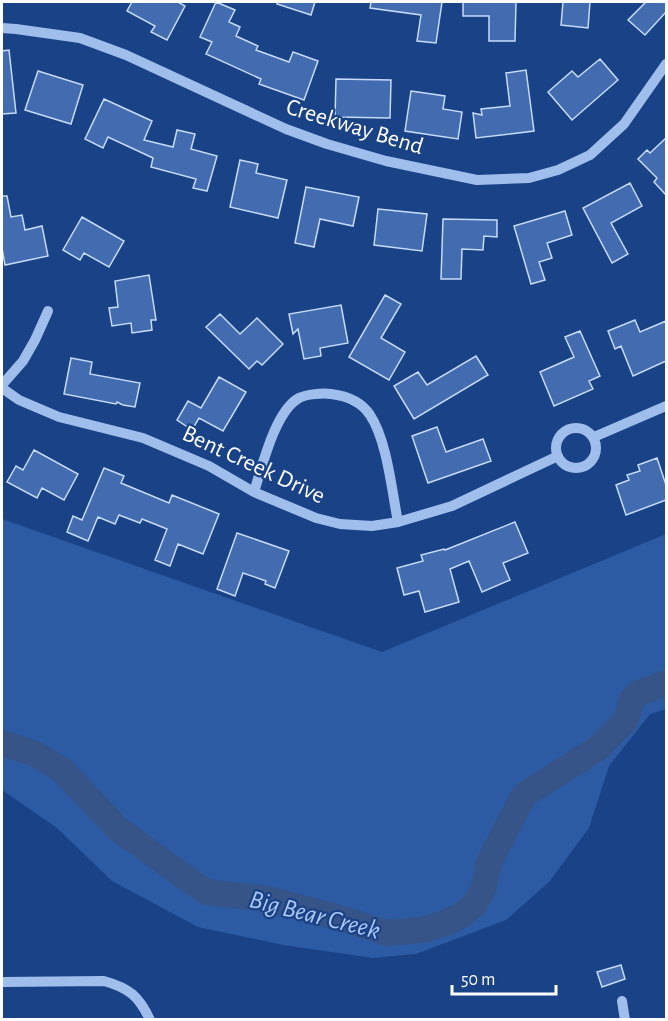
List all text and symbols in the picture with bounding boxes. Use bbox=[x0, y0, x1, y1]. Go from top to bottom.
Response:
street label: Creekway Bend bbox=[283, 95, 426, 159]
street label: Bent Creek Drive bbox=[179, 421, 329, 508]
water label: Big Bear Creek bbox=[247, 886, 383, 944]
scale bar bbox=[452, 958, 556, 996]
text: 50 m bbox=[461, 971, 495, 989]

